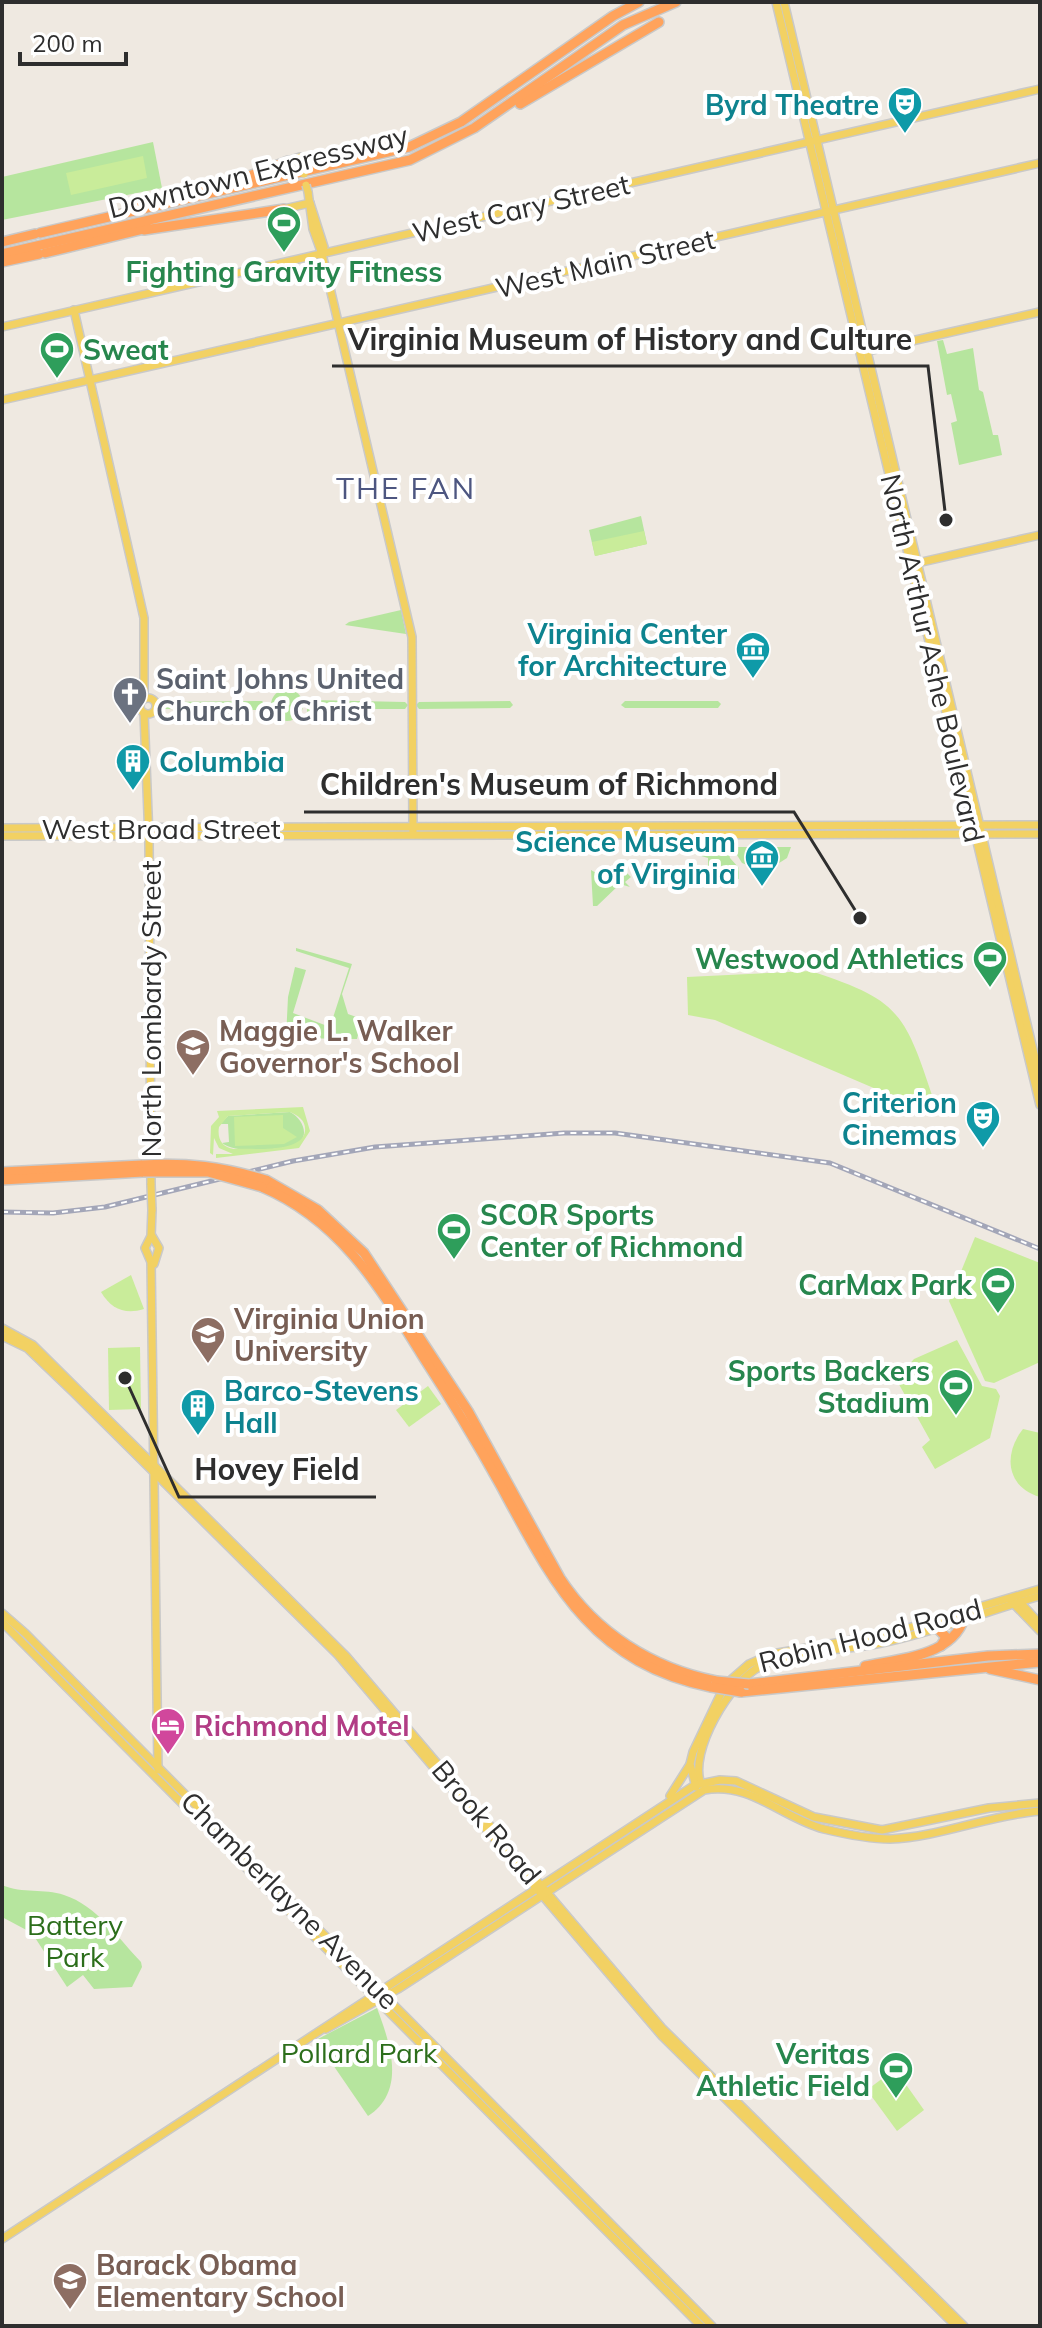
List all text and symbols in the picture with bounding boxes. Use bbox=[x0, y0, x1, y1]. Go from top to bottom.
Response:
scale bar bbox=[20, 16, 126, 66]
text: 200 m bbox=[32, 28, 103, 58]
theatre icon: Byrd Theatre bbox=[886, 85, 924, 135]
place label: Byrd Theatre bbox=[705, 87, 879, 122]
street label: Downtown Expressway bbox=[105, 117, 412, 225]
street label: West Cary Street bbox=[409, 166, 633, 250]
sports icon: Fighting Gravity Fitness bbox=[265, 204, 303, 254]
street label: West Main Street bbox=[492, 221, 718, 305]
place label: Fighting Gravity Fitness bbox=[126, 254, 442, 289]
callout: Virginia Museum of History and Culture bbox=[332, 312, 928, 366]
text: Virginia Museum of History and Culture bbox=[347, 320, 912, 358]
sports icon: Sweat bbox=[38, 330, 76, 380]
place label: Sweat bbox=[83, 332, 169, 367]
district label: THE FAN bbox=[336, 469, 476, 507]
street label: North Arthur Ashe Boulevard bbox=[874, 470, 992, 846]
place label: Virginia Center for Architecture bbox=[518, 616, 727, 683]
museum icon: Virginia Center for Architecture bbox=[734, 630, 772, 680]
place label: Saint Johns United Church of Christ bbox=[156, 661, 404, 728]
church icon: Saint Johns United Church of Christ bbox=[111, 675, 149, 725]
building icon: Columbia bbox=[114, 742, 152, 792]
place label: Columbia bbox=[159, 744, 285, 779]
callout: Children's Museum of Richmond bbox=[304, 758, 794, 812]
text: Children's Museum of Richmond bbox=[320, 765, 778, 803]
street label: West Broad Street bbox=[42, 811, 281, 846]
place label: Science Museum of Virginia bbox=[515, 824, 736, 891]
museum icon: Science Museum of Virginia bbox=[743, 838, 781, 888]
street label: North Lombardy Street bbox=[133, 860, 168, 1158]
sports icon: Westwood Athletics bbox=[971, 939, 1009, 989]
place label: Westwood Athletics bbox=[695, 941, 964, 976]
place label: Maggie L. Walker Governor's School bbox=[219, 1013, 460, 1080]
school or university icon: Maggie L. Walker Governor's School bbox=[174, 1027, 212, 1077]
place label: Criterion Cinemas bbox=[842, 1085, 957, 1152]
theatre icon: Criterion Cinemas bbox=[964, 1099, 1002, 1149]
place label: SCOR Sports Center of Richmond bbox=[480, 1197, 743, 1264]
sports icon: SCOR Sports Center of Richmond bbox=[435, 1211, 473, 1261]
sports icon: CarMax Park bbox=[979, 1265, 1017, 1315]
place label: CarMax Park bbox=[798, 1267, 973, 1302]
place label: Virginia Union University bbox=[233, 1301, 425, 1368]
school or university icon: Virginia Union University bbox=[189, 1315, 227, 1365]
place label: Sports Backers Stadium bbox=[728, 1353, 930, 1420]
sports icon: Sports Backers Stadium bbox=[937, 1367, 975, 1417]
place label: Barco-Stevens Hall bbox=[224, 1373, 419, 1440]
building icon: Barco-Stevens Hall bbox=[179, 1387, 217, 1437]
callout: Hovey Field bbox=[179, 1443, 376, 1497]
text: Hovey Field bbox=[194, 1450, 360, 1488]
street label: Robin Hood Road bbox=[755, 1590, 985, 1680]
hotel icon: Richmond Motel bbox=[149, 1706, 187, 1756]
place label: Richmond Motel bbox=[194, 1708, 410, 1743]
street label: Brook Road bbox=[425, 1753, 549, 1891]
street label: Chamberlayne Avenue bbox=[174, 1784, 406, 2016]
park label: Battery Park bbox=[27, 1907, 123, 1974]
park label: Pollard Park bbox=[281, 2035, 438, 2070]
place label: Veritas Athletic Field bbox=[696, 2036, 870, 2103]
sports icon: Veritas Athletic Field bbox=[877, 2050, 915, 2100]
place label: Barack Obama Elementary School bbox=[96, 2247, 345, 2314]
school or university icon: Barack Obama Elementary School bbox=[51, 2261, 89, 2311]

